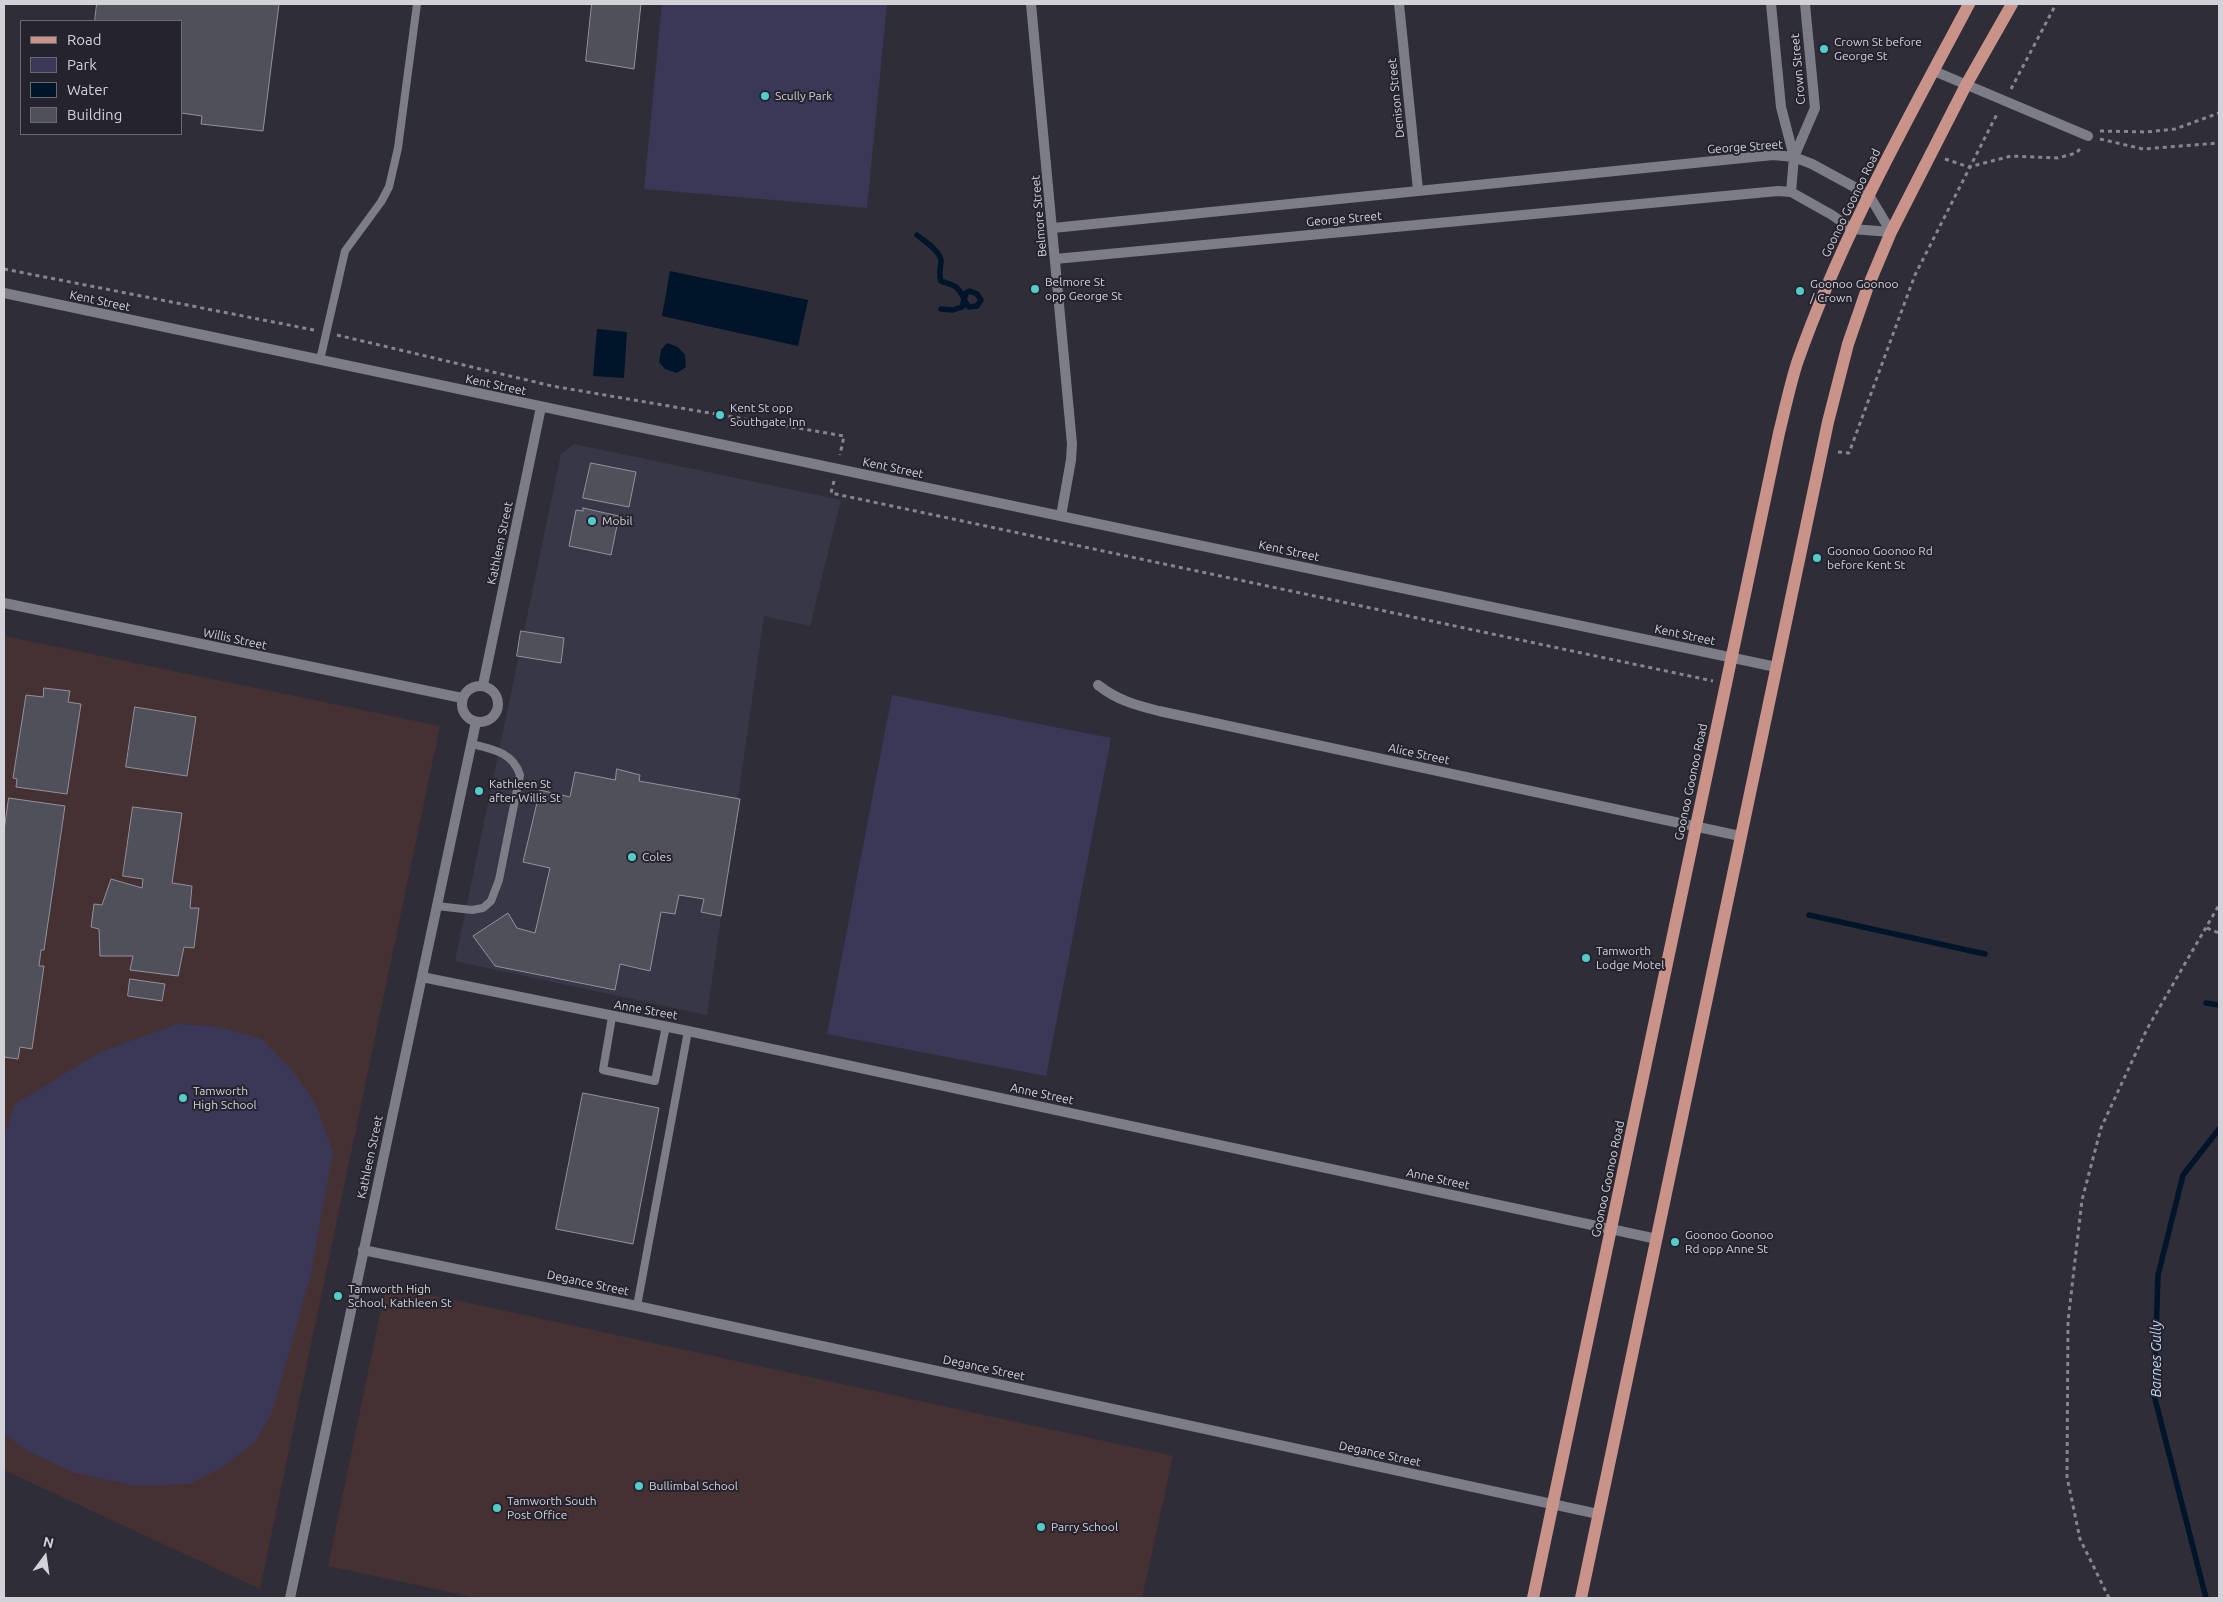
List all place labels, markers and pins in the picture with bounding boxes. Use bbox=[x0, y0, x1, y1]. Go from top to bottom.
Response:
place label: Crown St before George St bbox=[1834, 35, 1922, 63]
marker: Crown St before George St bbox=[1818, 43, 1830, 55]
place label: Scully Park bbox=[775, 89, 832, 103]
marker: Scully Park bbox=[759, 90, 771, 102]
place label: Belmore St opp George St bbox=[1045, 275, 1122, 303]
place label: Goonoo Goonoo / Crown bbox=[1810, 277, 1899, 305]
marker: Belmore St opp George St bbox=[1029, 283, 1041, 295]
marker: Goonoo Goonoo / Crown bbox=[1794, 285, 1806, 297]
place label: Kent St opp Southgate Inn bbox=[730, 401, 806, 429]
marker: Kent St opp Southgate Inn bbox=[714, 409, 726, 421]
place label: Mobil bbox=[602, 514, 633, 528]
marker: Mobil bbox=[586, 515, 598, 527]
place label: Goonoo Goonoo Rd before Kent St bbox=[1827, 544, 1933, 572]
marker: Goonoo Goonoo Rd before Kent St bbox=[1811, 552, 1823, 564]
place label: Kathleen St after Willis St bbox=[489, 777, 561, 805]
marker: Kathleen St after Willis St bbox=[473, 785, 485, 797]
place label: Coles bbox=[642, 850, 671, 864]
marker: Coles bbox=[626, 851, 638, 863]
place label: Tamworth Lodge Motel bbox=[1596, 944, 1664, 972]
marker: Tamworth Lodge Motel bbox=[1580, 952, 1592, 964]
place label: Tamworth High School bbox=[193, 1084, 257, 1112]
marker: Tamworth High School bbox=[177, 1092, 189, 1104]
place label: Goonoo Goonoo Rd opp Anne St bbox=[1685, 1228, 1774, 1256]
marker: Goonoo Goonoo Rd opp Anne St bbox=[1669, 1236, 1681, 1248]
place label: Tamworth High School, Kathleen St bbox=[348, 1282, 452, 1310]
marker: Tamworth High School, Kathleen St bbox=[332, 1290, 344, 1302]
place label: Bullimbal School bbox=[649, 1479, 738, 1493]
marker: Bullimbal School bbox=[633, 1480, 645, 1492]
place label: Tamworth South Post Office bbox=[507, 1494, 597, 1522]
marker: Tamworth South Post Office bbox=[491, 1502, 503, 1514]
place label: Parry School bbox=[1051, 1520, 1118, 1534]
marker: Parry School bbox=[1035, 1521, 1047, 1533]

